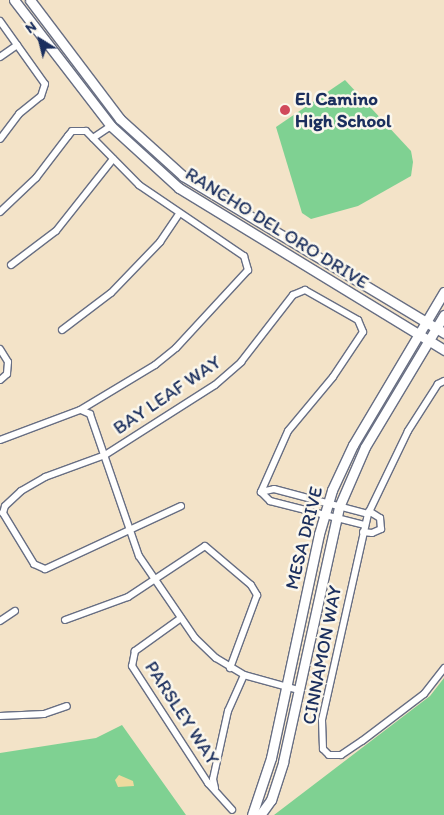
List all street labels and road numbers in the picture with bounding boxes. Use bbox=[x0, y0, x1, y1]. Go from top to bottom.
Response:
street label: RANCHO DEL ORO DRIVE bbox=[181, 162, 373, 294]
street label: BAY LEAF WAY bbox=[109, 351, 225, 439]
street label: MESA DRIVE bbox=[280, 484, 328, 592]
street label: CINNAMON WAY bbox=[297, 583, 347, 727]
street label: PARSLEY WAY bbox=[140, 657, 224, 769]

